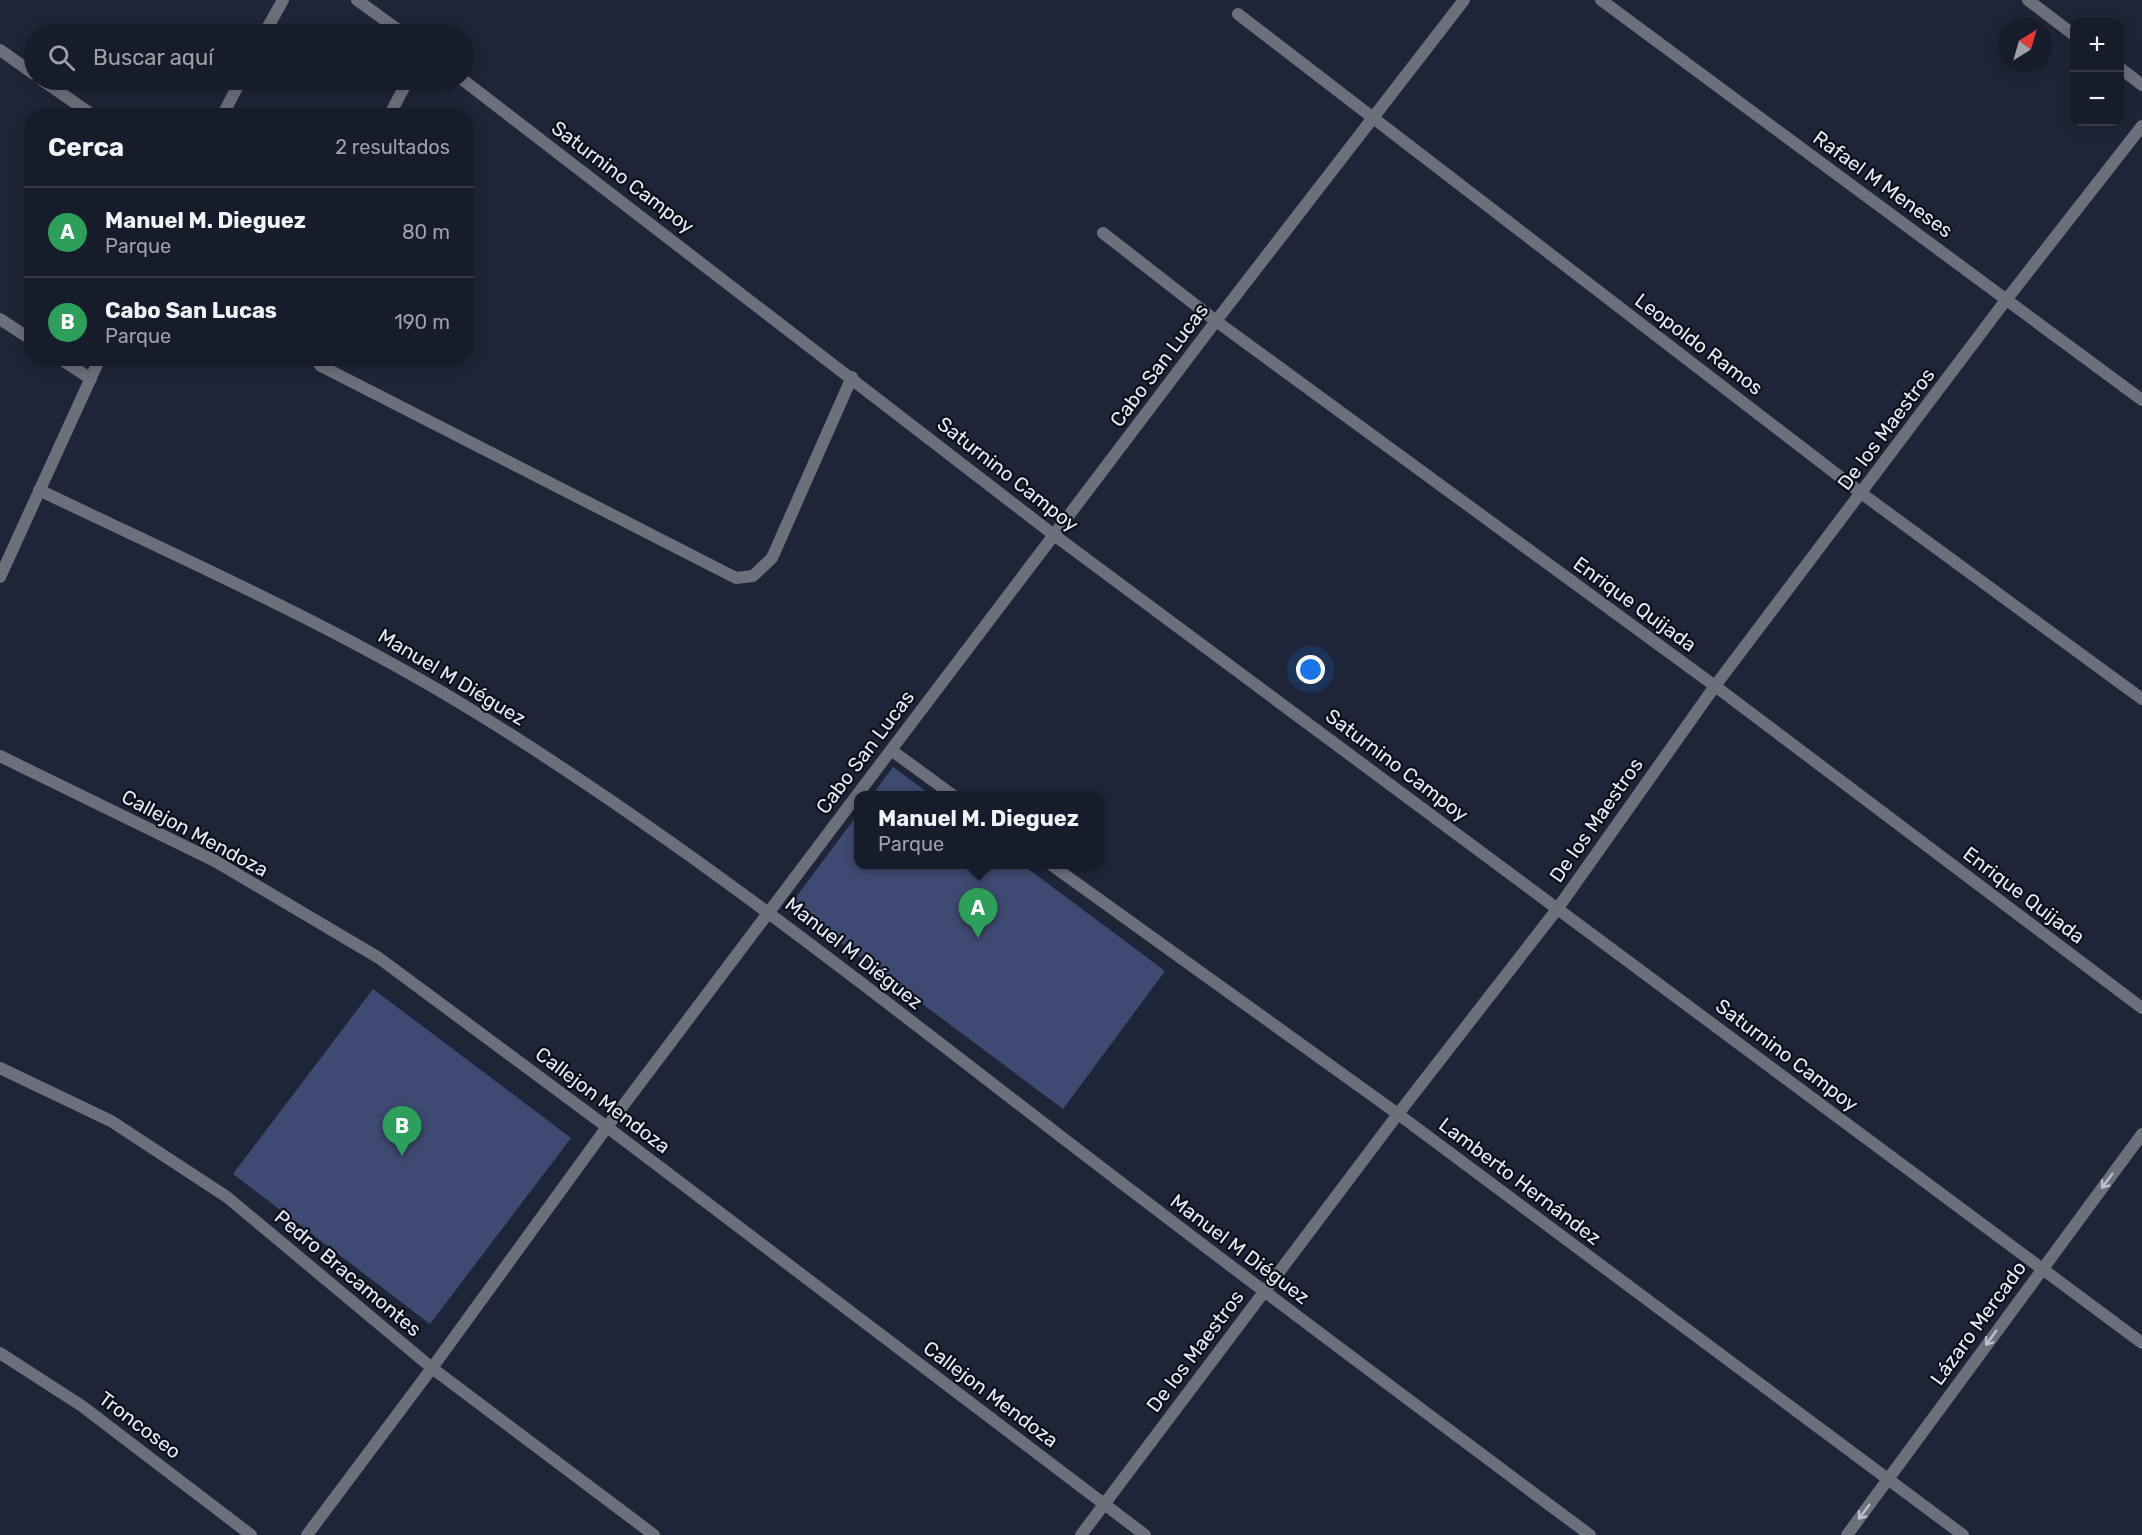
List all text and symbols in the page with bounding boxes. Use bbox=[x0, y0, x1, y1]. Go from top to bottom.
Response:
north arrow bbox=[1998, 18, 2052, 72]
map controls bbox=[2070, 18, 2124, 126]
button: + bbox=[2070, 18, 2124, 72]
search box bbox=[24, 24, 474, 90]
icon: search bbox=[45, 41, 78, 74]
text: Buscar aquí bbox=[93, 44, 214, 71]
button: − bbox=[2070, 72, 2124, 126]
street label: Saturnino Campoy bbox=[547, 116, 699, 238]
street label: Rafael M Meneses bbox=[1809, 125, 1957, 243]
text: Cerca bbox=[48, 132, 124, 163]
text: 2 resultados bbox=[335, 135, 450, 159]
text: Manuel M. Dieguez bbox=[105, 207, 306, 234]
text: A bbox=[60, 220, 75, 244]
text: 80 m bbox=[402, 220, 450, 244]
text: Parque bbox=[105, 234, 171, 258]
street label: Leopoldo Ramos bbox=[1630, 288, 1768, 400]
text: Cabo San Lucas bbox=[105, 297, 277, 324]
street label: Cabo San Lucas bbox=[1105, 299, 1213, 431]
text: B bbox=[60, 310, 75, 334]
text: 190 m bbox=[394, 310, 450, 334]
text: Parque bbox=[105, 324, 171, 348]
street label: De los Maestros bbox=[1832, 363, 1940, 495]
street label: Saturnino Campoy bbox=[933, 411, 1083, 537]
street label: Enrique Quijada bbox=[1569, 551, 1701, 657]
street label: Manuel M Diéguez bbox=[374, 623, 530, 731]
your location bbox=[1296, 655, 1325, 684]
street label: Cabo San Lucas bbox=[811, 686, 919, 818]
street label: Saturnino Campoy bbox=[1321, 704, 1473, 826]
street label: De los Maestros bbox=[1544, 753, 1648, 887]
street label: Callejon Mendoza bbox=[118, 784, 272, 882]
popup bbox=[854, 791, 1103, 869]
text: Manuel M. Dieguez bbox=[878, 805, 1079, 832]
text: Parque bbox=[878, 832, 944, 856]
street label: Enrique Quijada bbox=[1958, 841, 2090, 949]
pin: A bbox=[958, 888, 998, 938]
street label: Manuel M Diéguez bbox=[780, 892, 928, 1014]
street label: Saturnino Campoy bbox=[1711, 994, 1863, 1116]
street label: Callejon Mendoza bbox=[531, 1042, 675, 1158]
pin: B bbox=[382, 1106, 422, 1156]
street label: Lamberto Hernández bbox=[1434, 1112, 1606, 1250]
one-way arrow bbox=[2101, 1172, 2113, 1188]
street label: Manuel M Diéguez bbox=[1166, 1189, 1314, 1309]
street label: Pedro Bracamontes bbox=[270, 1205, 426, 1341]
street label: Lázaro Mercado bbox=[1925, 1256, 2031, 1390]
street label: De los Maestros bbox=[1141, 1285, 1249, 1417]
one-way arrow bbox=[1985, 1329, 1998, 1345]
street label: Callejon Mendoza bbox=[919, 1336, 1063, 1452]
street label: Troncoseo bbox=[94, 1386, 186, 1464]
one-way arrow bbox=[1857, 1504, 1870, 1520]

